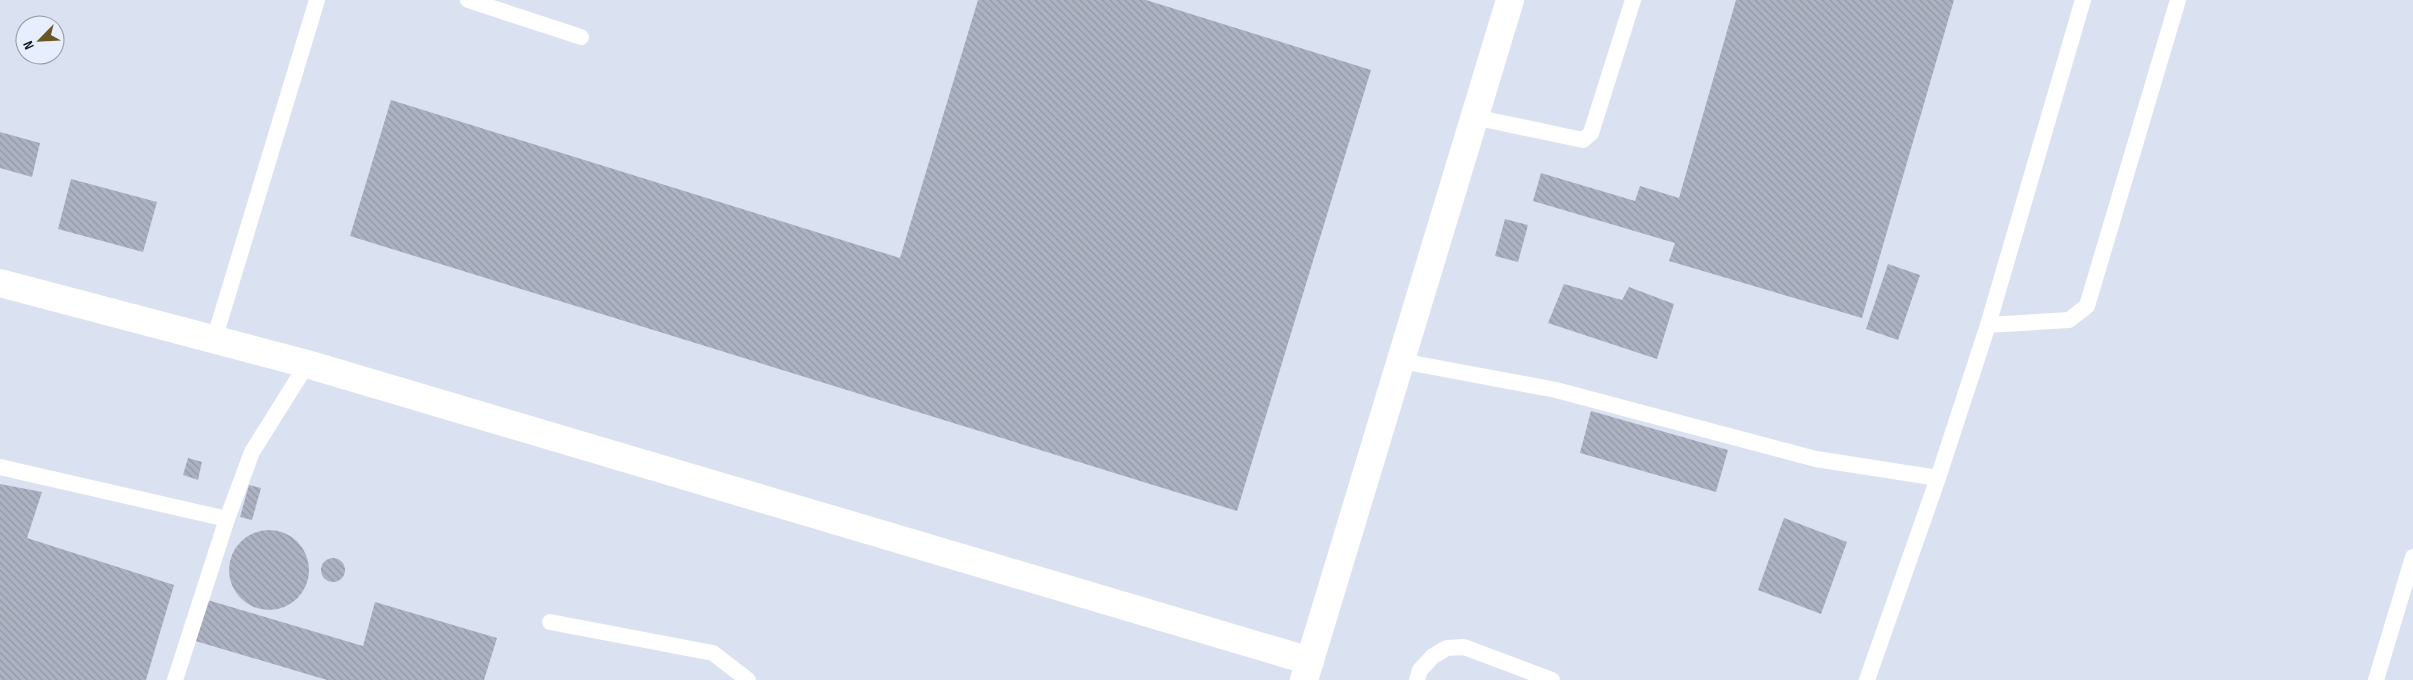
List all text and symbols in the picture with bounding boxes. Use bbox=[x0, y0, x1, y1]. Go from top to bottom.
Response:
north arrow bbox=[15, 15, 65, 65]
text: N bbox=[19, 38, 38, 52]

